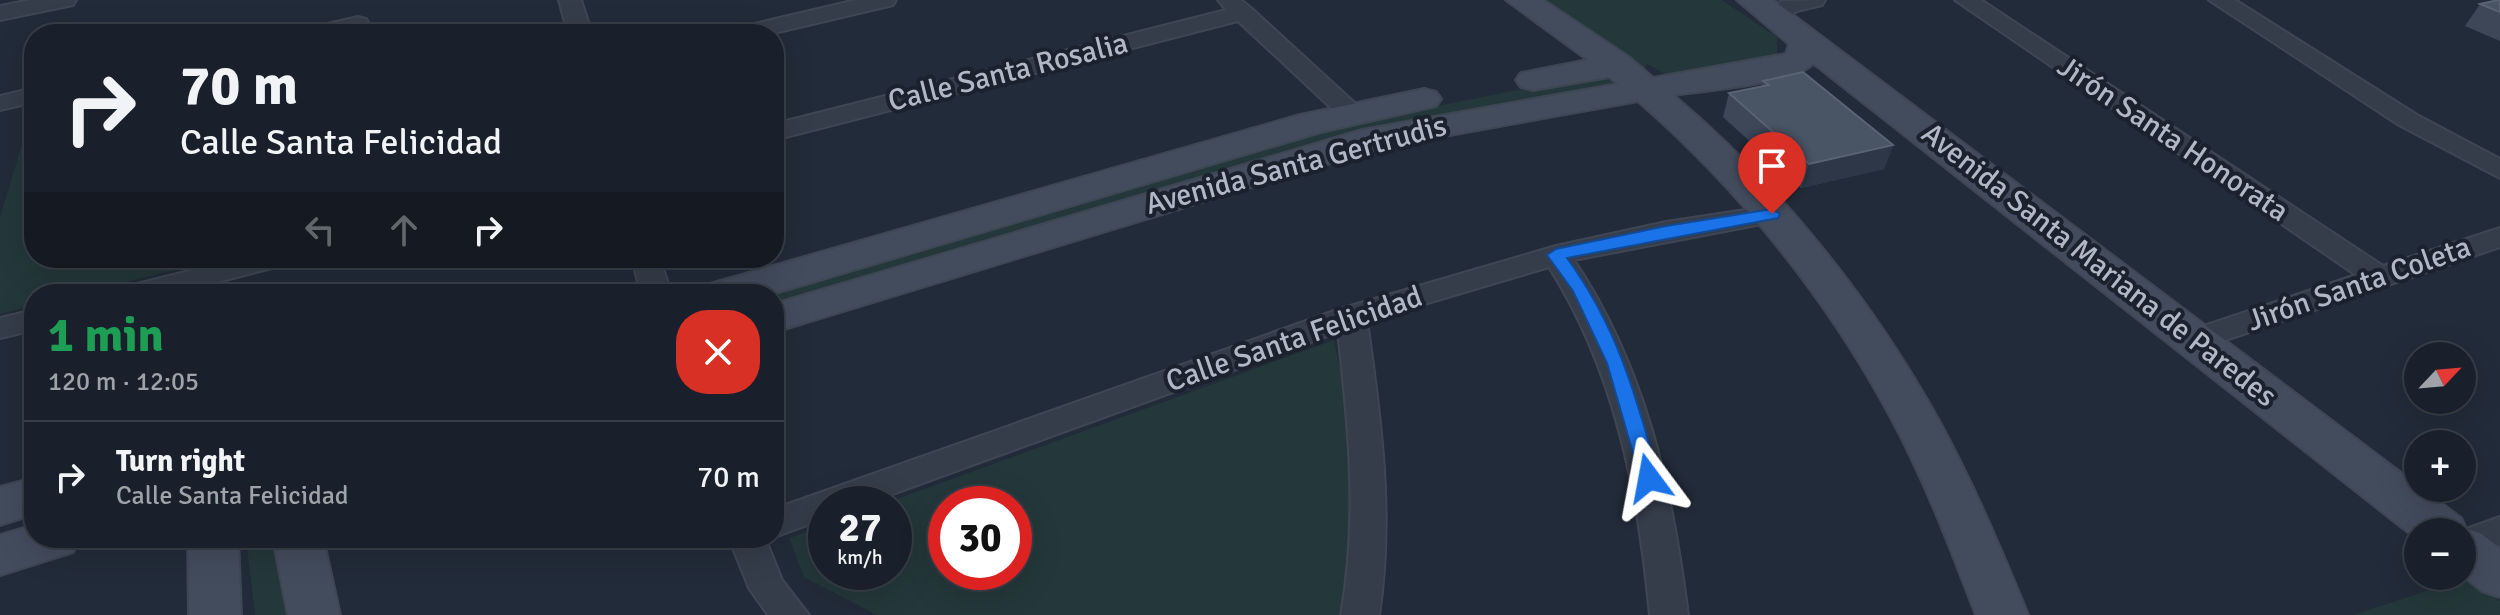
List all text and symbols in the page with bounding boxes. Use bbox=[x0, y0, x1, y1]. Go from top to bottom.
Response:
street label: Calle Santa Rosalia bbox=[884, 24, 1132, 120]
street label: Jirón Santa Honorata bbox=[2051, 48, 2295, 230]
text: 70 m bbox=[180, 51, 298, 120]
icon: right bbox=[48, 56, 152, 160]
street label: Avenida Santa Gertrudis bbox=[1142, 107, 1450, 223]
street label: Avenida Santa Mariana de Paredes bbox=[1914, 115, 2284, 415]
text: Calle Santa Felicidad bbox=[180, 120, 502, 165]
pin bbox=[1738, 132, 1806, 214]
icon: arrive bbox=[1750, 144, 1794, 188]
icon: left bbox=[298, 208, 342, 252]
icon: ahead bbox=[382, 208, 426, 252]
icon: right bbox=[466, 208, 510, 252]
street label: Jirón Santa Coleta bbox=[2242, 228, 2476, 340]
street label: Calle Santa Felicidad bbox=[1161, 278, 1427, 400]
text: 1 min bbox=[48, 306, 164, 365]
button: close bbox=[676, 310, 760, 394]
north arrow bbox=[2404, 342, 2476, 414]
map controls bbox=[2404, 342, 2476, 590]
text: 120 m · 12:05 bbox=[48, 366, 199, 398]
button: + bbox=[2404, 430, 2476, 502]
position arrow bbox=[1607, 436, 1691, 520]
text: Turn right bbox=[116, 443, 245, 480]
icon: right bbox=[48, 455, 92, 499]
text: 70 m bbox=[697, 459, 760, 496]
text: Calle Santa Felicidad bbox=[116, 480, 349, 512]
speed limit sign: 30 bbox=[928, 486, 1032, 590]
text: 27 bbox=[838, 503, 882, 553]
button: − bbox=[2404, 518, 2476, 590]
text: km/h bbox=[837, 545, 883, 570]

